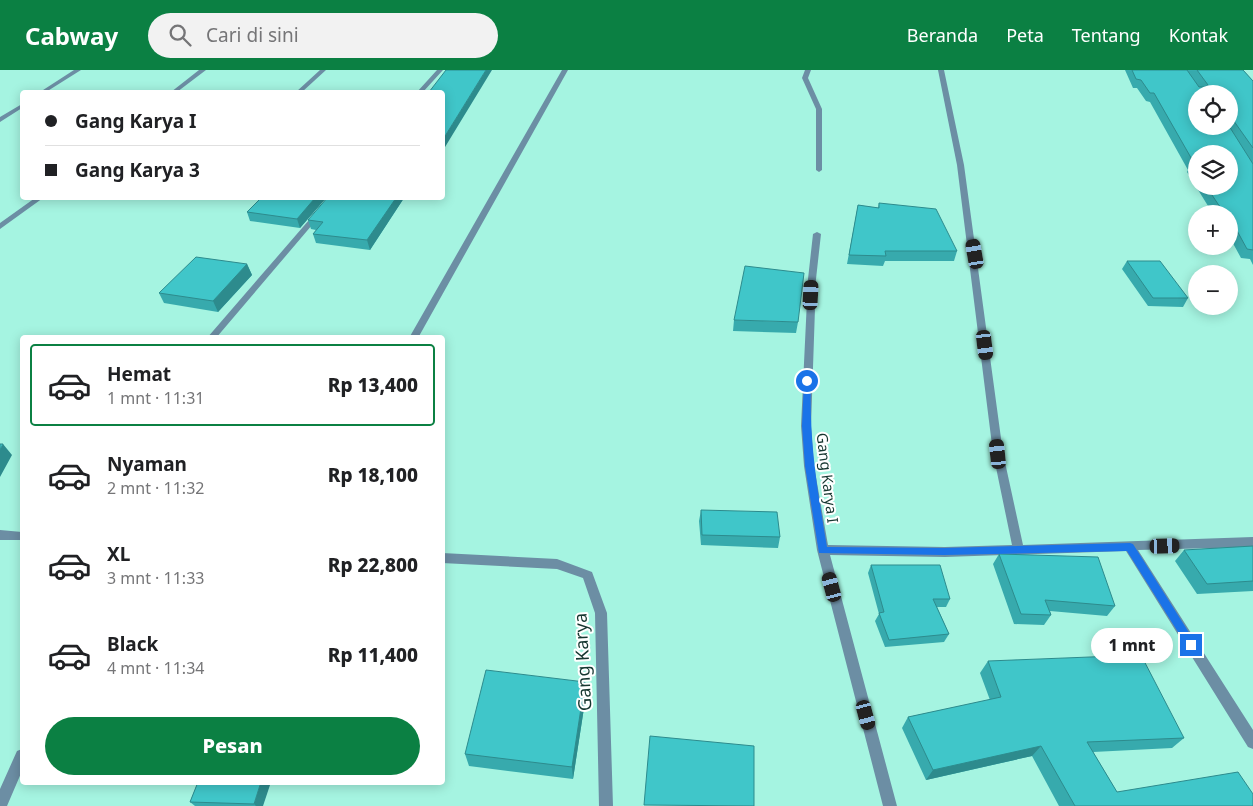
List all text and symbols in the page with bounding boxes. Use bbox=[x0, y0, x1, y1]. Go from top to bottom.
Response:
search box bbox=[148, 13, 498, 58]
text: Cabway bbox=[25, 19, 118, 52]
icon: search bbox=[166, 21, 194, 49]
text: Cari di sini bbox=[206, 22, 299, 48]
text: Beranda bbox=[907, 23, 978, 47]
text: Peta bbox=[1006, 23, 1044, 47]
text: Tentang bbox=[1072, 23, 1141, 47]
text: Kontak bbox=[1169, 23, 1228, 47]
map controls bbox=[1188, 85, 1238, 315]
button: locate bbox=[1188, 85, 1238, 135]
text: Gang Karya I bbox=[75, 108, 197, 134]
button: layers bbox=[1188, 145, 1238, 195]
text: Gang Karya 3 bbox=[75, 157, 200, 183]
button: + bbox=[1188, 205, 1238, 255]
car bbox=[965, 238, 984, 270]
button: − bbox=[1188, 265, 1238, 315]
car bbox=[802, 280, 819, 310]
car bbox=[975, 329, 994, 361]
text: Hemat bbox=[107, 361, 171, 387]
icon: car bbox=[47, 363, 92, 408]
route start bbox=[796, 370, 818, 392]
text: Rp 13,400 bbox=[328, 372, 418, 398]
text: 1 mnt · 11:31 bbox=[107, 387, 204, 409]
street label: Gang Karya I bbox=[813, 432, 843, 524]
car bbox=[988, 438, 1007, 470]
text: Nyaman bbox=[107, 451, 187, 477]
icon: car bbox=[47, 453, 92, 498]
text: Rp 18,100 bbox=[328, 462, 418, 488]
text: 2 mnt · 11:32 bbox=[107, 477, 204, 499]
car bbox=[1149, 538, 1180, 554]
text: XL bbox=[107, 541, 130, 567]
icon: car bbox=[47, 543, 92, 588]
text: Rp 22,800 bbox=[328, 552, 418, 578]
text: 3 mnt · 11:33 bbox=[107, 567, 204, 589]
car bbox=[820, 571, 843, 603]
street label: Gang Karya bbox=[567, 612, 597, 712]
callout: 1 mnt bbox=[1091, 628, 1174, 662]
text: Black bbox=[107, 631, 158, 657]
icon: car bbox=[47, 633, 92, 678]
text: 1 mnt bbox=[1109, 634, 1155, 656]
route end bbox=[1180, 634, 1202, 656]
text: Rp 11,400 bbox=[328, 642, 418, 668]
text: 4 mnt · 11:34 bbox=[107, 657, 204, 679]
car bbox=[854, 699, 877, 731]
button: Pesan bbox=[45, 717, 420, 775]

